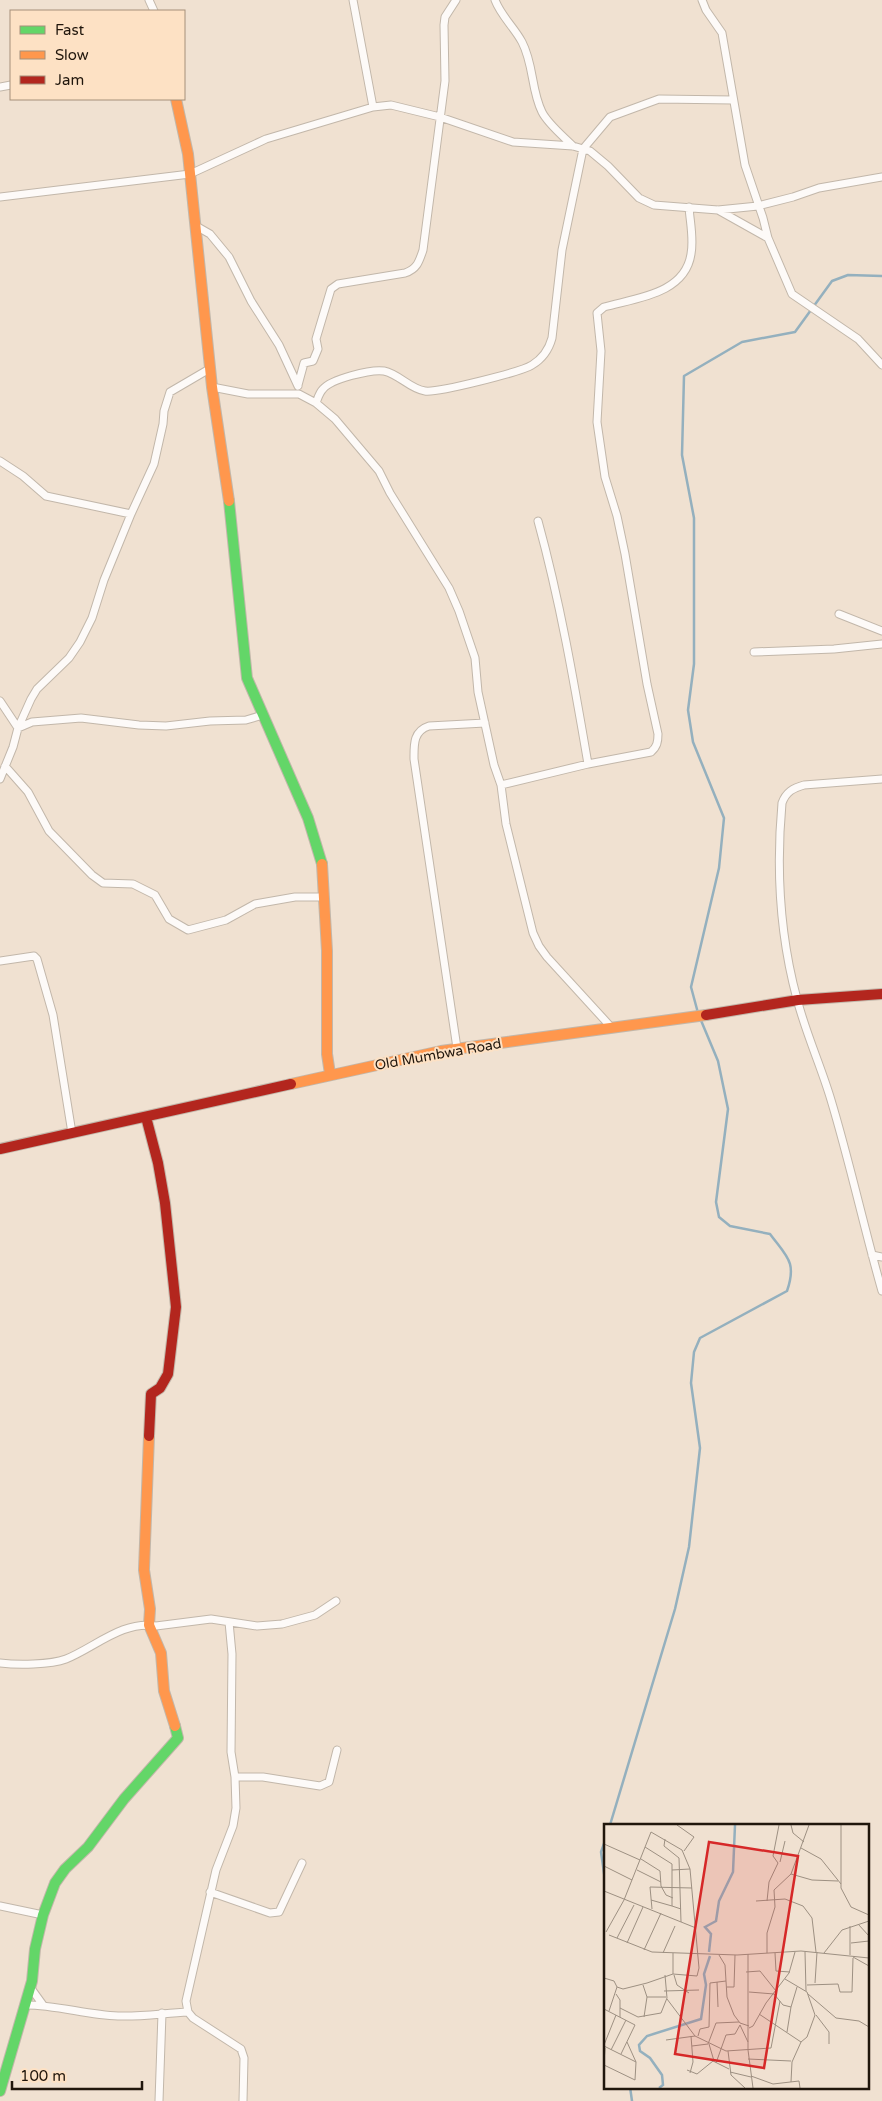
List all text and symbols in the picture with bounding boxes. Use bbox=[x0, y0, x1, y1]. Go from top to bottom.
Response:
legend bbox=[10, 10, 185, 100]
text: Fast bbox=[55, 21, 85, 39]
text: Slow bbox=[55, 46, 89, 64]
text: Jam bbox=[55, 71, 84, 89]
street label: Old Mumbwa Road bbox=[373, 1035, 503, 1074]
inset map bbox=[604, 1824, 870, 2088]
scale bar bbox=[12, 2058, 142, 2090]
text: 100 m bbox=[20, 2067, 66, 2085]

